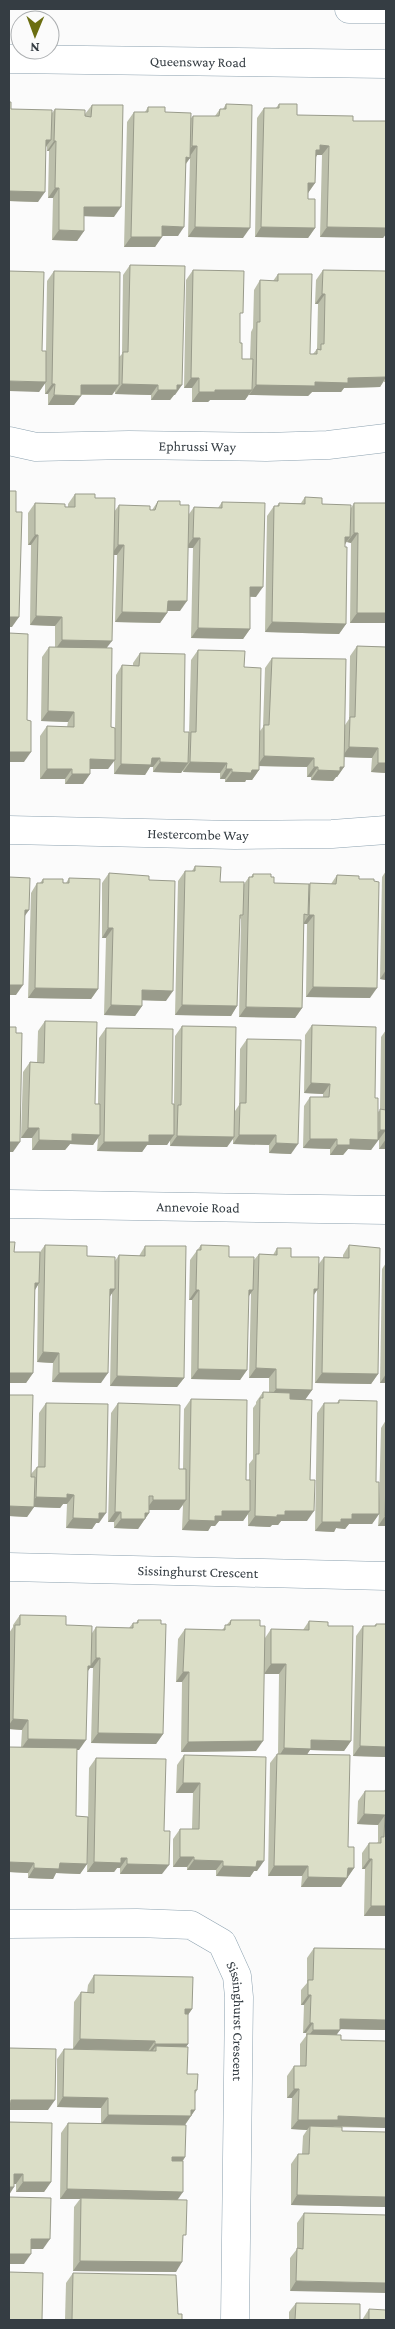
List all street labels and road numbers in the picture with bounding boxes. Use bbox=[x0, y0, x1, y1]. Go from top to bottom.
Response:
street label: Queensway Road bbox=[150, 53, 247, 70]
street label: Ephrussi Way bbox=[159, 437, 237, 455]
street label: Hestercombe Way bbox=[147, 825, 249, 843]
street label: Annevoie Road bbox=[156, 1198, 240, 1216]
street label: Sissinghurst Crescent bbox=[138, 1562, 259, 1581]
street label: Sissinghurst Crescent bbox=[223, 1959, 247, 2081]

